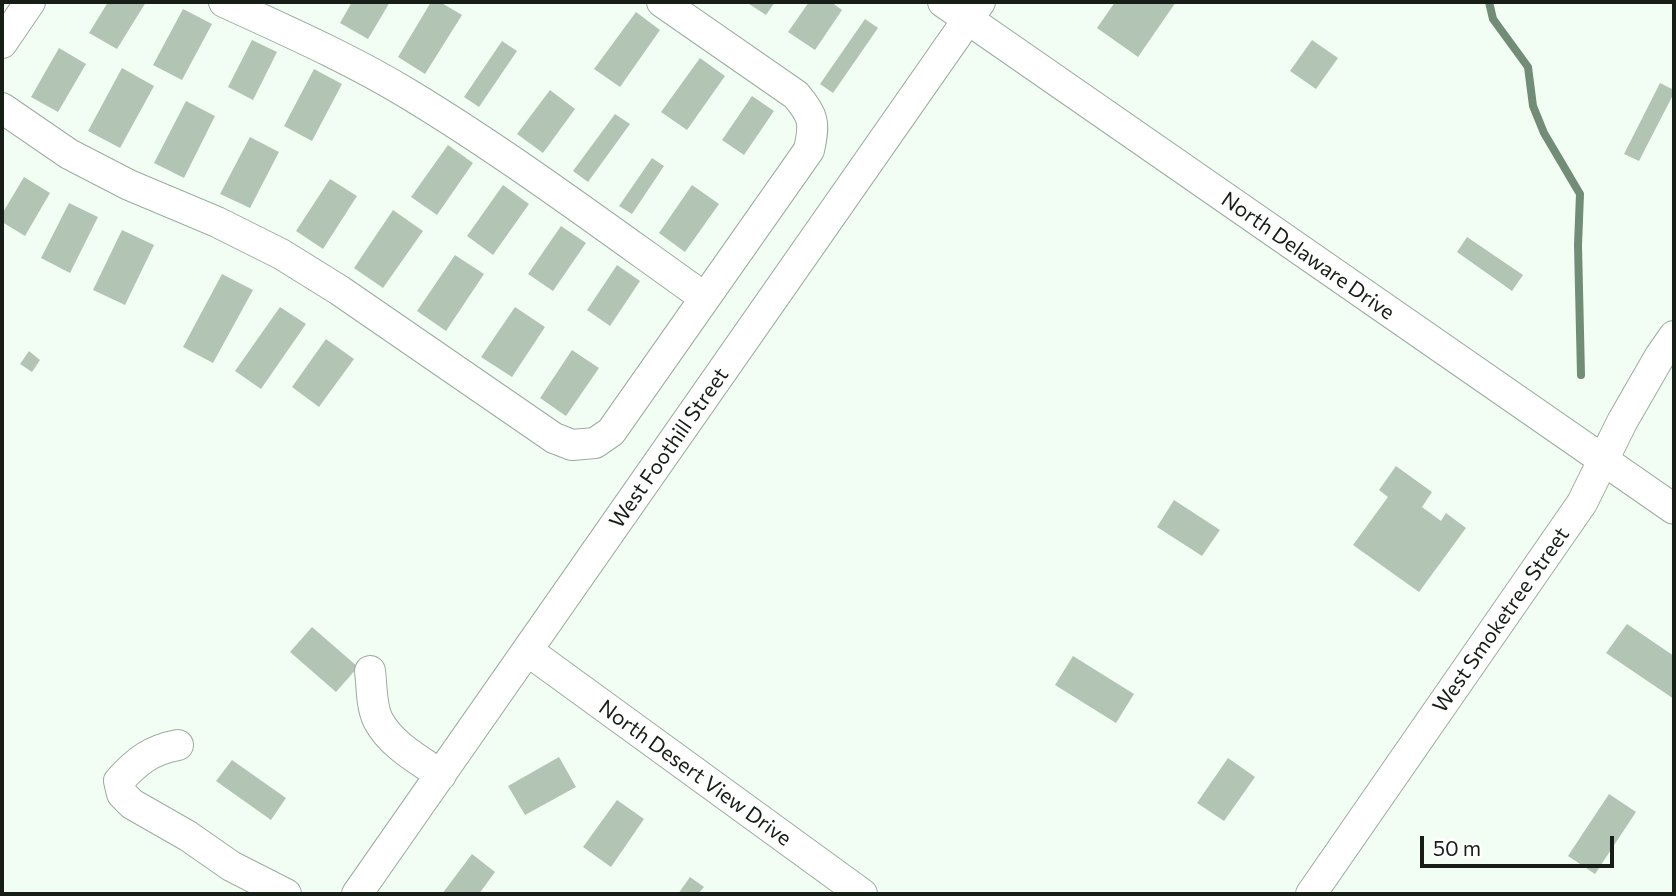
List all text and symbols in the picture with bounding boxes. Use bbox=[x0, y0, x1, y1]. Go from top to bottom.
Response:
street label: North Delaware Drive bbox=[1217, 187, 1399, 325]
street label: West Foothill Street bbox=[604, 363, 734, 533]
street label: West Smoketree Street bbox=[1427, 523, 1575, 717]
street label: North Desert View Drive bbox=[594, 695, 796, 851]
scale bar bbox=[1424, 822, 1618, 866]
text: 50 m bbox=[1433, 835, 1481, 860]

